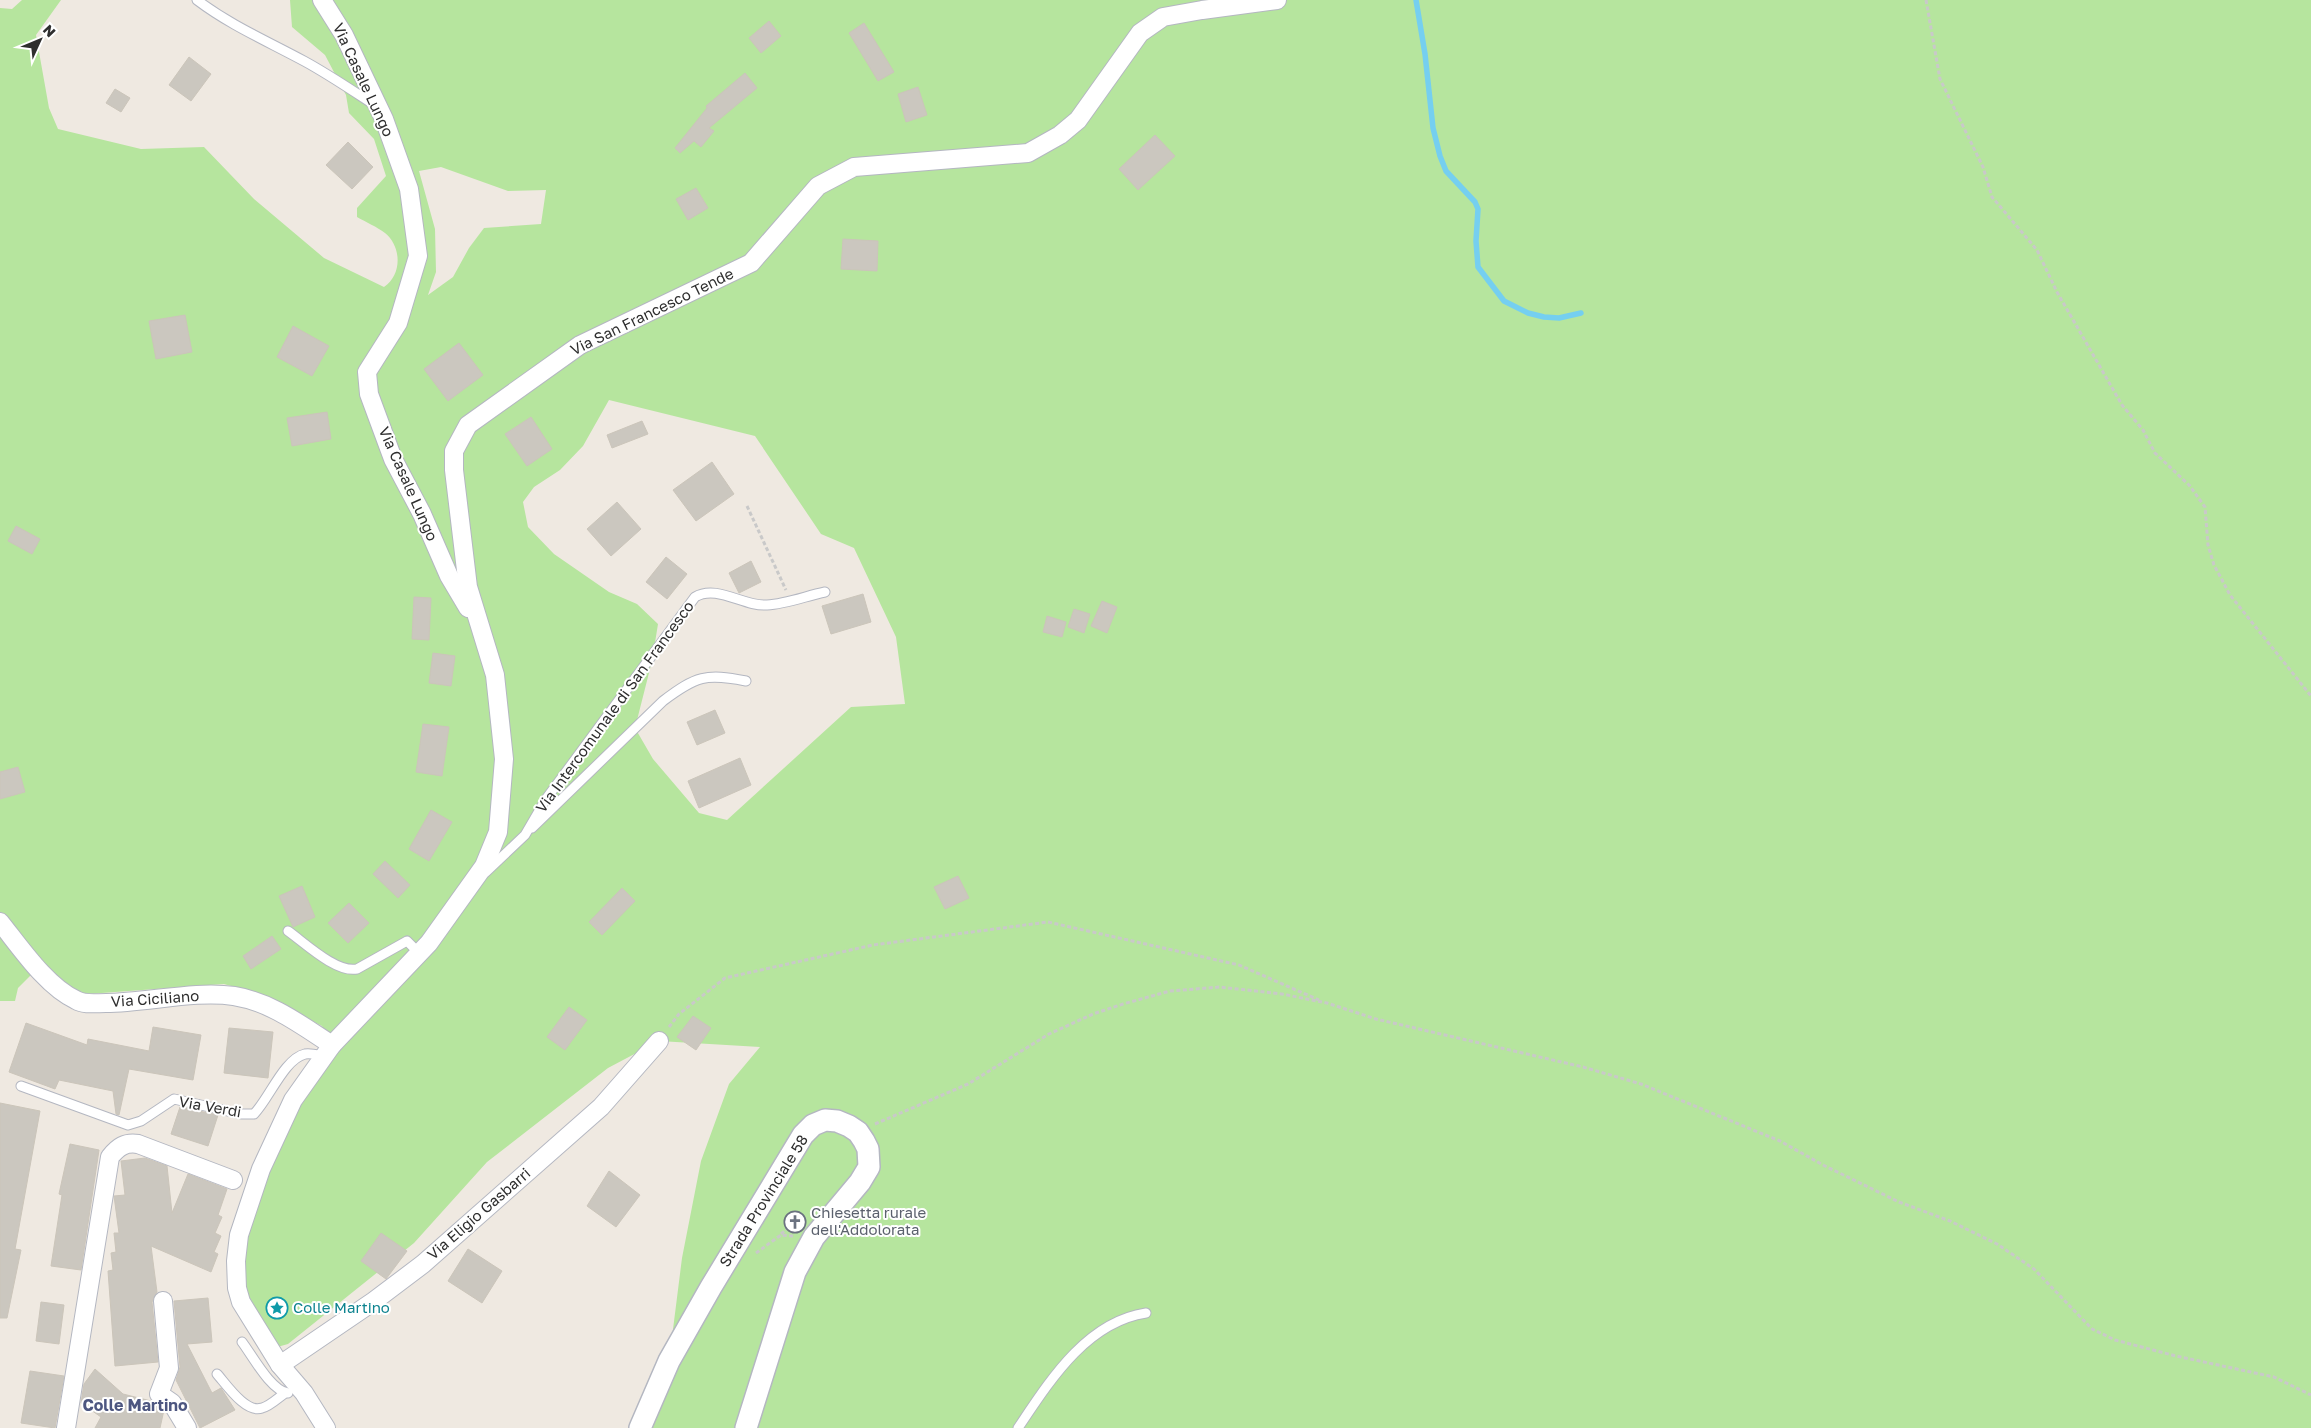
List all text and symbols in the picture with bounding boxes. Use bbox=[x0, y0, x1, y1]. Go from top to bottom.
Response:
north arrow bbox=[15, 15, 65, 65]
street label: Via Casale Lungo bbox=[330, 20, 398, 139]
text: N bbox=[40, 21, 60, 40]
street label: Via San Francesco Tende bbox=[567, 264, 736, 358]
street label: Via Casale Lungo bbox=[376, 424, 442, 544]
street label: Via Intercomunale di San Francesco bbox=[531, 597, 697, 816]
street label: Via Ciciliano bbox=[110, 986, 200, 1010]
street label: Via Verdi bbox=[178, 1092, 243, 1120]
street label: Strada Provinciale 58 bbox=[715, 1131, 811, 1270]
street label: Via Eligio Gasbarri bbox=[423, 1164, 534, 1263]
place label: Chiesetta rurale dell'Addolorata bbox=[811, 1203, 927, 1238]
church icon: Chiesetta rurale dell'Addolorata bbox=[783, 1210, 807, 1234]
place icon: Colle Martino bbox=[265, 1296, 289, 1320]
place label: Colle Martino bbox=[293, 1298, 390, 1316]
district label: Colle Martino bbox=[82, 1395, 188, 1415]

